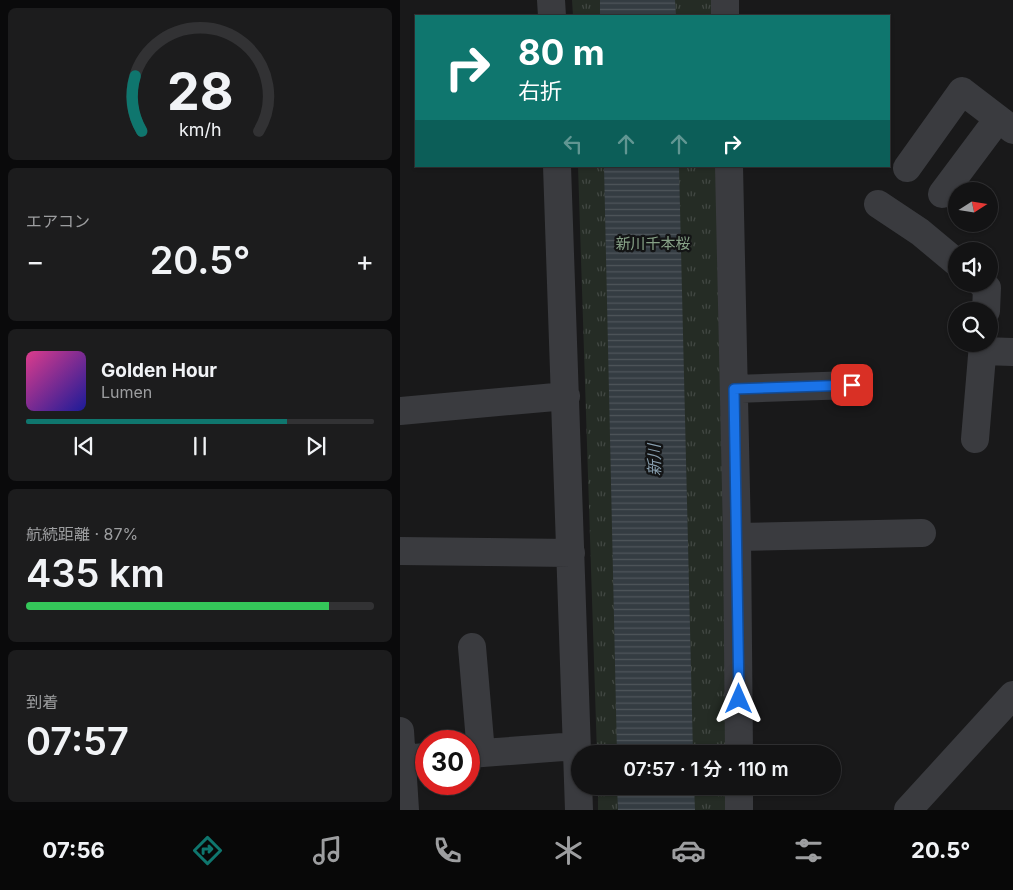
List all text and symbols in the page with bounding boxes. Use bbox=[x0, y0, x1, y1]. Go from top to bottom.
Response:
text: 80 m bbox=[518, 31, 605, 73]
icon: right bbox=[435, 35, 500, 100]
text: 28 bbox=[167, 60, 233, 123]
text: 右折 bbox=[518, 78, 562, 104]
text: km/h bbox=[179, 119, 221, 140]
icon: left bbox=[559, 130, 587, 158]
icon: ahead bbox=[612, 130, 640, 158]
icon: ahead bbox=[665, 130, 693, 158]
icon: right bbox=[718, 130, 746, 158]
north arrow bbox=[948, 182, 998, 232]
map controls bbox=[948, 182, 998, 352]
text: エアコン bbox=[26, 211, 90, 231]
park label: 新川千本桜 bbox=[615, 234, 691, 253]
text: 20.5° bbox=[150, 237, 250, 283]
button: sound bbox=[948, 242, 998, 292]
text: − bbox=[26, 244, 45, 278]
text: + bbox=[355, 244, 374, 278]
button: search bbox=[948, 302, 998, 352]
text: Golden Hour bbox=[101, 359, 217, 382]
pin bbox=[831, 364, 873, 406]
icon: arrive bbox=[838, 371, 866, 399]
text: Lumen bbox=[101, 382, 152, 402]
icon: previous bbox=[70, 432, 98, 460]
icon: pause bbox=[186, 432, 214, 460]
icon: next bbox=[302, 432, 330, 460]
water label: 新川 bbox=[644, 442, 664, 476]
text: 航続距離 · 87% bbox=[26, 524, 138, 544]
text: 435 km bbox=[26, 550, 165, 596]
position arrow bbox=[712, 672, 764, 724]
text: 到着 bbox=[26, 692, 58, 712]
text: 07:57 bbox=[26, 718, 129, 764]
speed limit sign: 30 bbox=[415, 730, 480, 795]
text: 07:57 · 1 分 · 110 m bbox=[623, 758, 789, 781]
icon: directions bbox=[190, 833, 225, 868]
icon: music bbox=[310, 833, 345, 868]
icon: phone bbox=[430, 833, 465, 868]
icon: climate bbox=[551, 833, 586, 868]
icon: car bbox=[671, 833, 706, 868]
icon: filters bbox=[791, 833, 826, 868]
text: 07:56 bbox=[43, 837, 105, 863]
text: 20.5° bbox=[911, 837, 970, 863]

